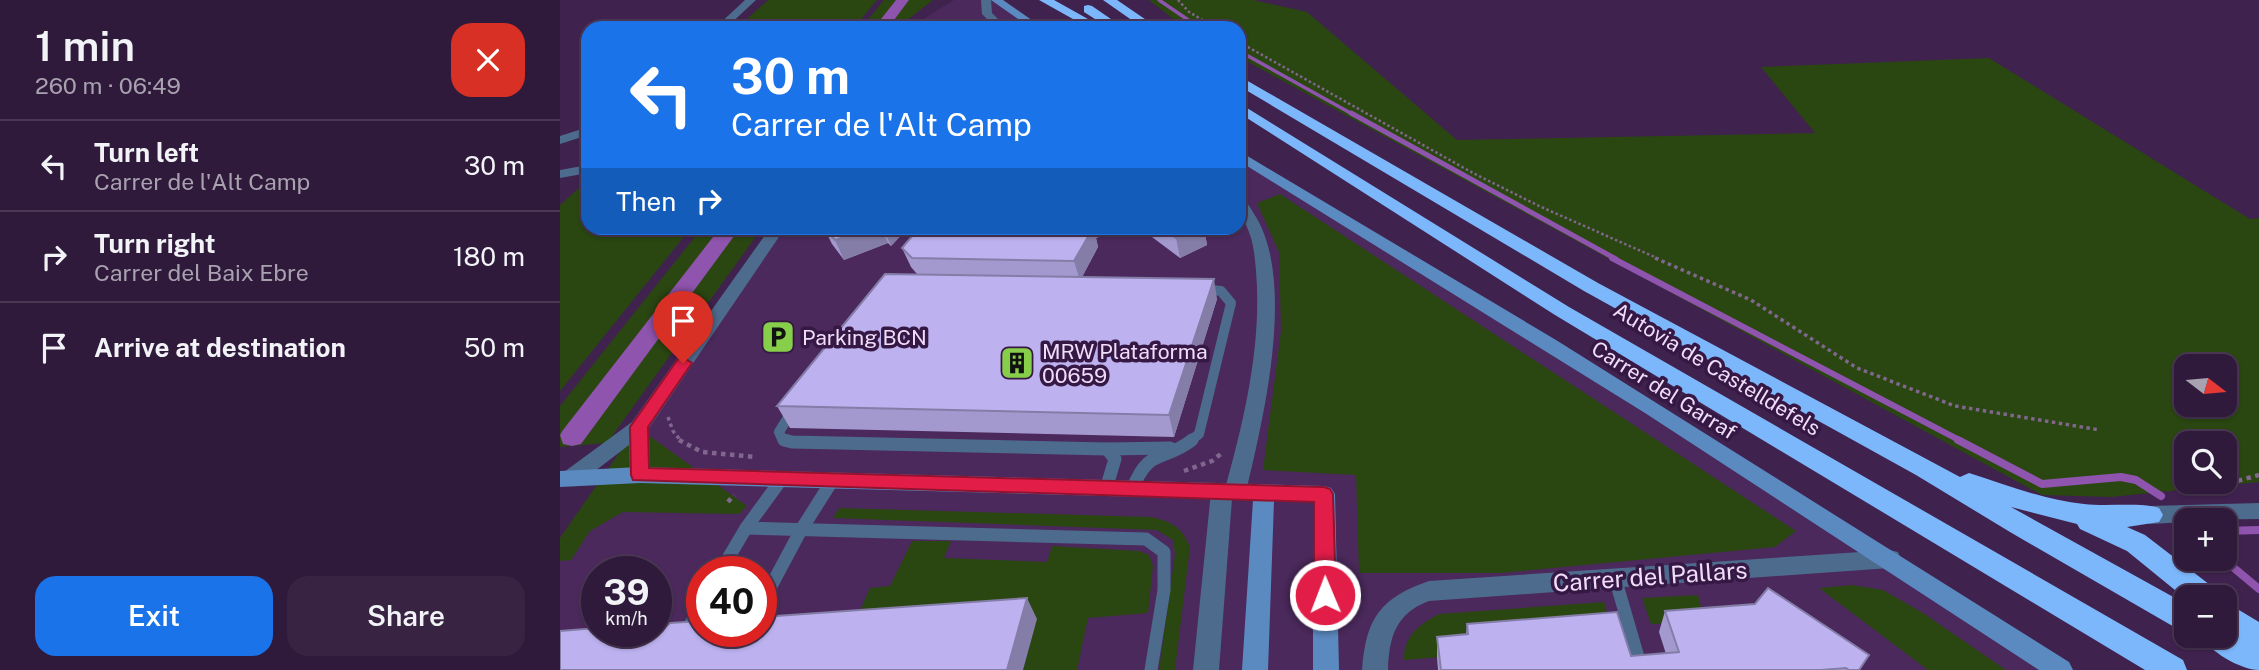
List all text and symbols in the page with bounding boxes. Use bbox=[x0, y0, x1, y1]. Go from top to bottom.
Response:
text: 1 min bbox=[35, 21, 135, 70]
button: close bbox=[451, 23, 525, 97]
text: 30 m bbox=[731, 47, 850, 105]
icon: left bbox=[616, 49, 707, 140]
text: 260 m · 06:49 bbox=[35, 72, 181, 99]
text: Carrer de l'Alt Camp bbox=[731, 106, 1032, 143]
text: Turn left bbox=[94, 137, 199, 168]
icon: left bbox=[35, 147, 73, 185]
text: 30 m bbox=[464, 150, 525, 181]
text: Carrer de l'Alt Camp bbox=[94, 168, 310, 195]
icon: right bbox=[690, 182, 728, 220]
text: Then bbox=[616, 186, 676, 217]
text: Turn right bbox=[94, 228, 216, 259]
icon: right bbox=[35, 238, 73, 276]
text: 180 m bbox=[453, 241, 525, 272]
text: Carrer del Baix Ebre bbox=[94, 259, 309, 286]
pin bbox=[653, 291, 713, 363]
street label: Autovia de Castelldefels bbox=[1609, 297, 1825, 441]
icon: arrive bbox=[664, 302, 702, 340]
parking icon: Parking BCN bbox=[759, 318, 797, 356]
place label: Parking BCN bbox=[802, 325, 927, 350]
icon: arrive bbox=[35, 329, 73, 367]
text: Arrive at destination bbox=[94, 332, 346, 363]
text: 50 m bbox=[464, 332, 525, 363]
street label: Carrer del Garraf bbox=[1587, 336, 1741, 444]
place label: MRW Plataforma 00659 bbox=[1042, 339, 1208, 388]
building icon: MRW Plataforma 00659 bbox=[998, 344, 1036, 382]
north arrow bbox=[2174, 354, 2236, 416]
map controls bbox=[2174, 354, 2237, 648]
button: search bbox=[2174, 431, 2237, 494]
button: + bbox=[2174, 508, 2237, 571]
street label: Carrer del Pallars bbox=[1552, 555, 1748, 597]
speed limit sign: 40 bbox=[686, 556, 777, 647]
position arrow bbox=[1288, 558, 1362, 632]
text: 39 bbox=[603, 572, 650, 613]
button: Exit bbox=[35, 576, 273, 656]
button: Share bbox=[287, 576, 525, 656]
button: − bbox=[2174, 585, 2237, 648]
text: km/h bbox=[605, 608, 648, 629]

